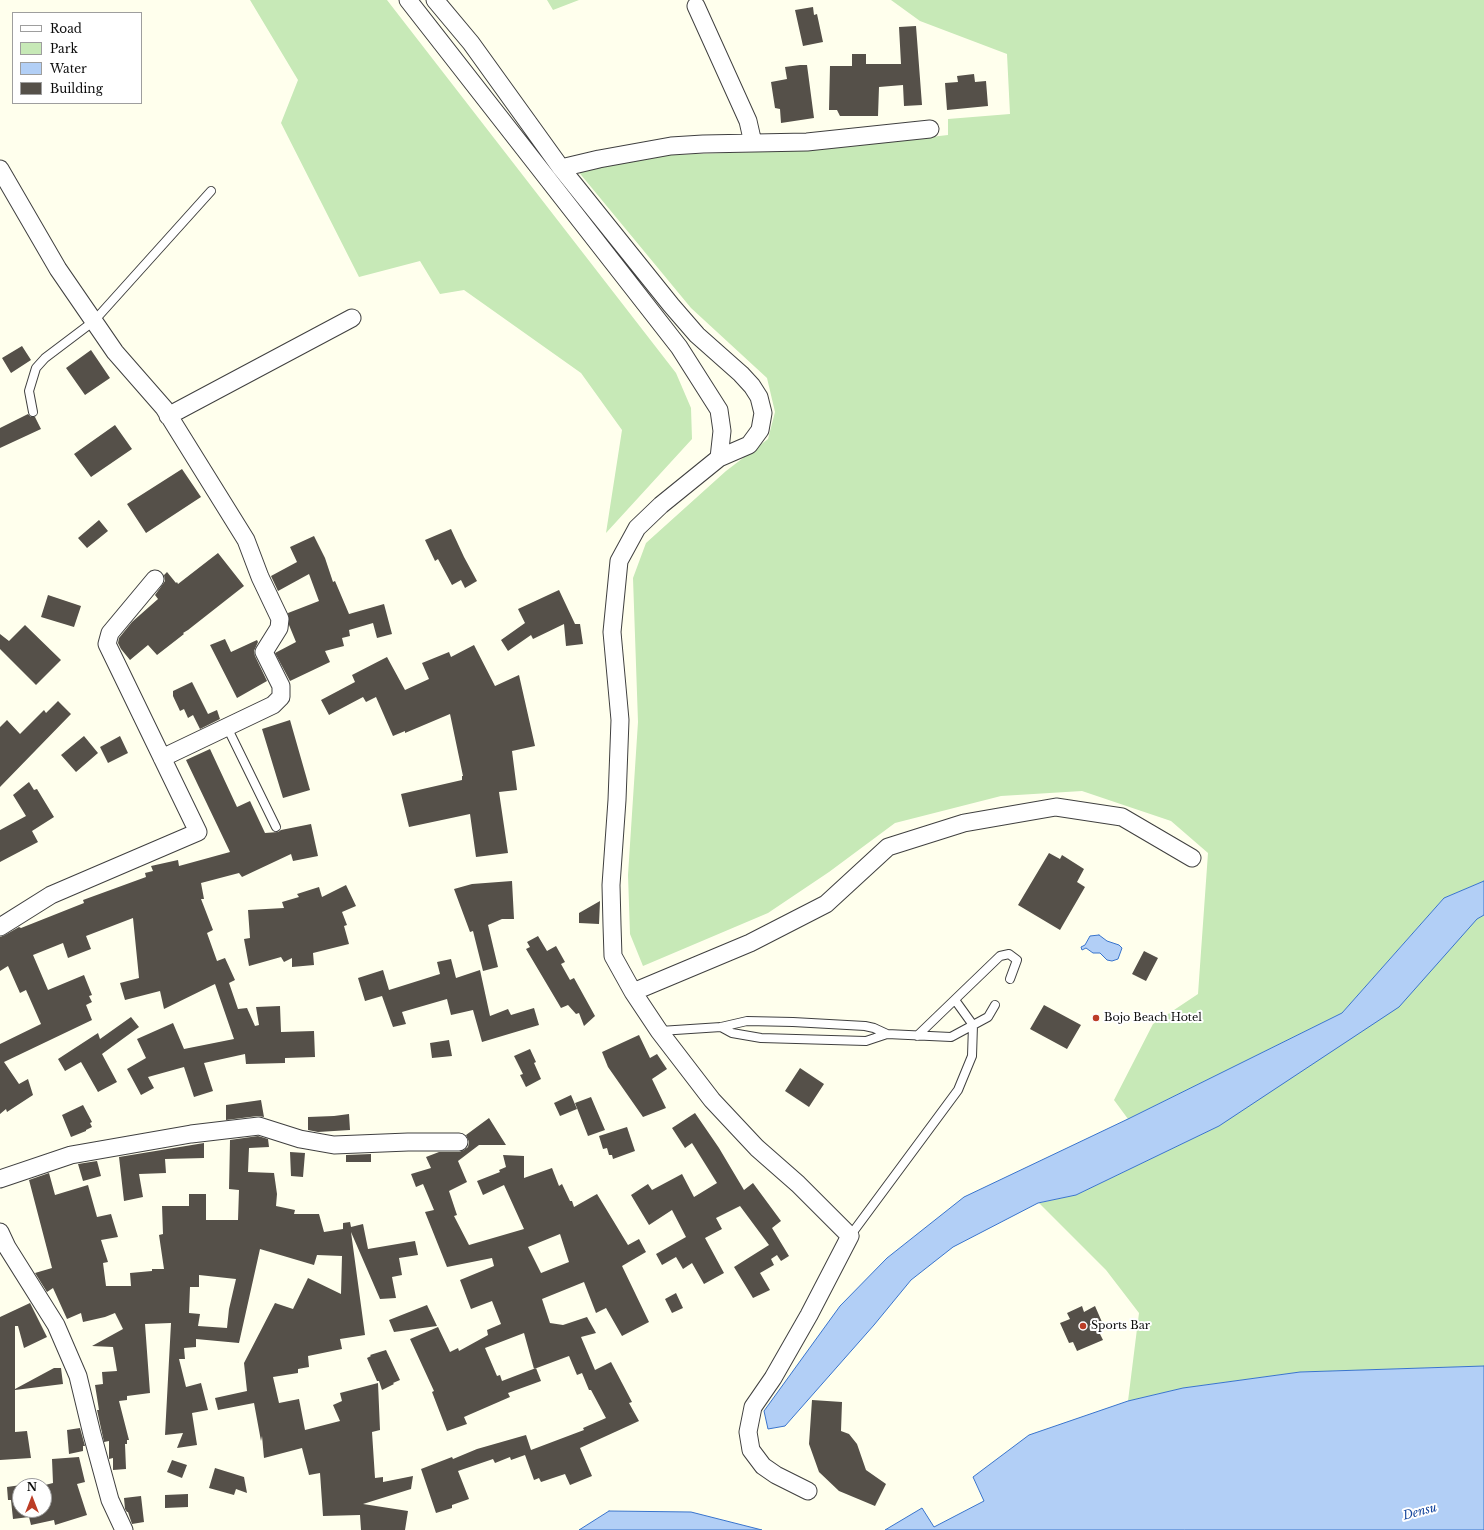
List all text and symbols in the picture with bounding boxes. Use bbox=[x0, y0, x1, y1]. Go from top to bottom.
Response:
legend bbox=[12, 12, 142, 104]
text: Road bbox=[50, 21, 82, 36]
text: Park bbox=[50, 41, 78, 56]
text: Water bbox=[50, 61, 87, 76]
text: Building bbox=[50, 81, 103, 96]
place label: Bojo Beach Hotel bbox=[1104, 1011, 1202, 1025]
marker: Bojo Beach Hotel bbox=[1091, 1013, 1101, 1023]
place label: Sports Bar bbox=[1091, 1319, 1150, 1333]
marker: Sports Bar bbox=[1078, 1321, 1088, 1331]
north arrow bbox=[12, 1478, 52, 1518]
text: N bbox=[27, 1480, 37, 1494]
water label: Densu bbox=[1401, 1501, 1439, 1523]

